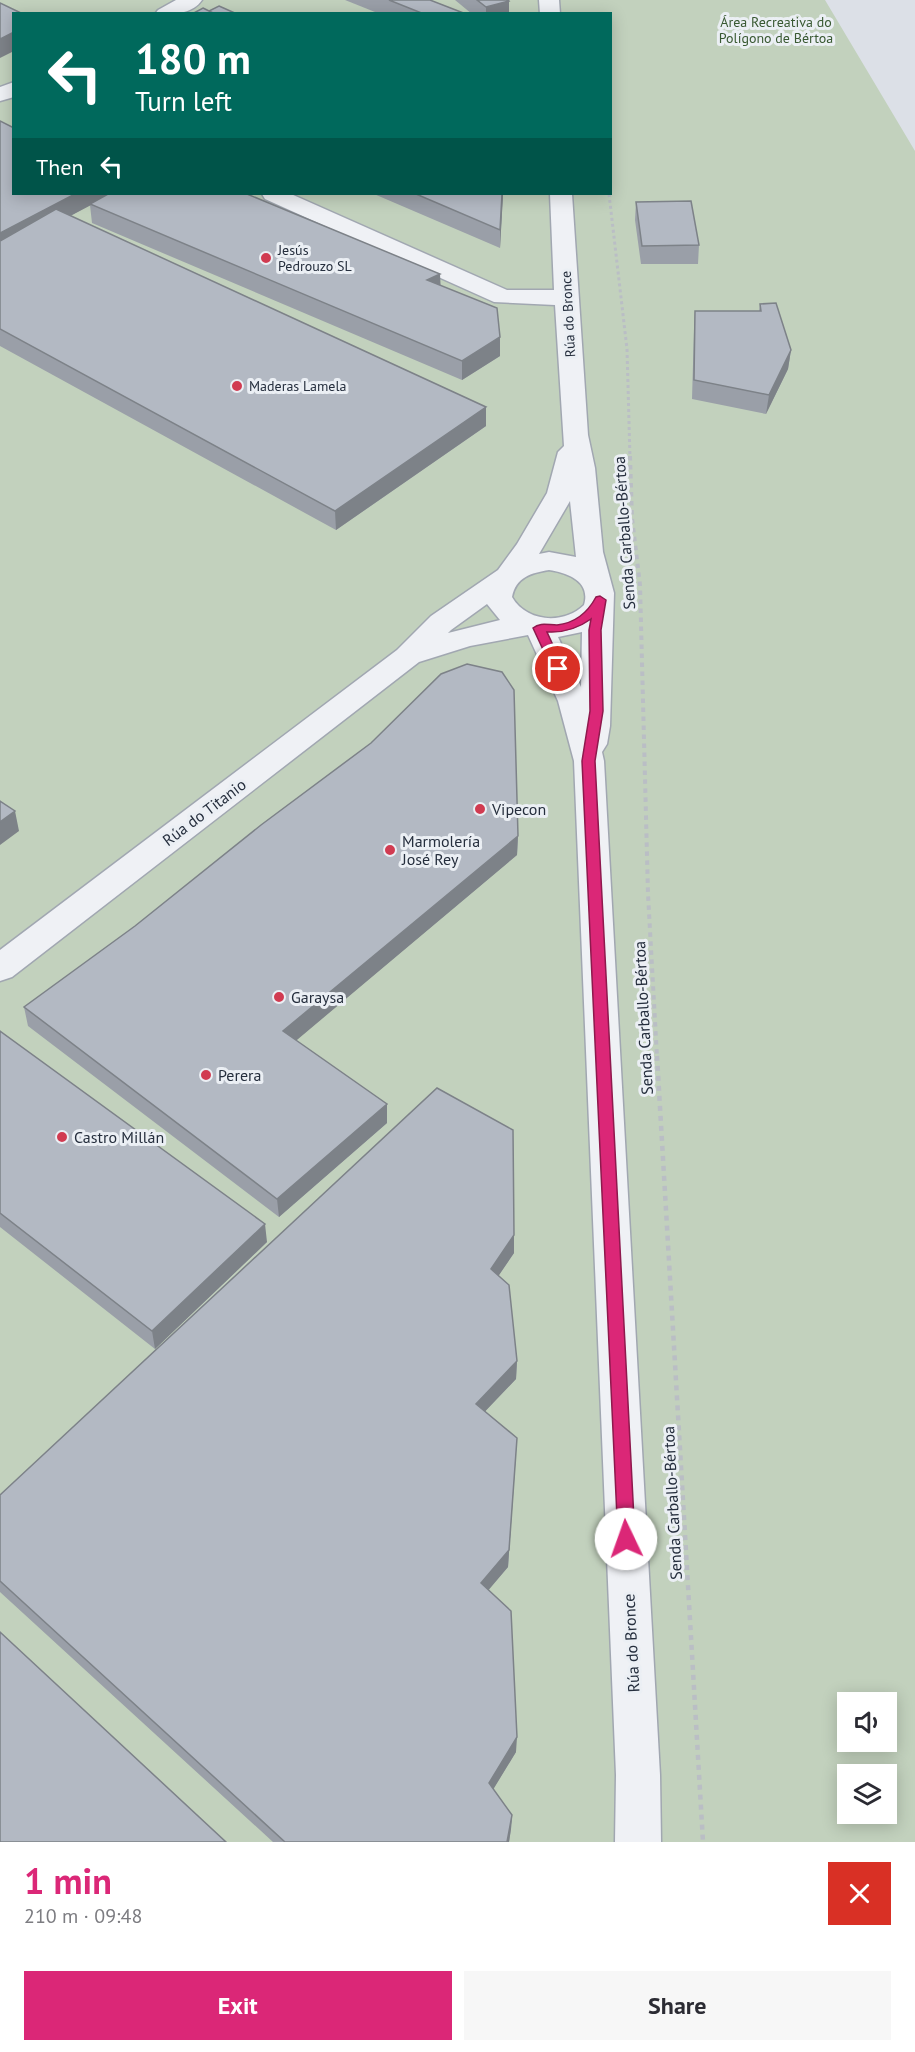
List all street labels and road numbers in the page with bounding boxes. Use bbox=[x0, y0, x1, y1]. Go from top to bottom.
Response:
street label: Rúa do Bronce bbox=[557, 270, 579, 358]
street label: Senda Carballo-Bértoa bbox=[609, 456, 639, 610]
street label: Rúa do Titanio bbox=[158, 774, 250, 850]
street label: Senda Carballo-Bértoa bbox=[629, 941, 657, 1095]
street label: Senda Carballo-Bértoa bbox=[658, 1426, 686, 1580]
street label: Rúa do Bronce bbox=[618, 1593, 644, 1693]

